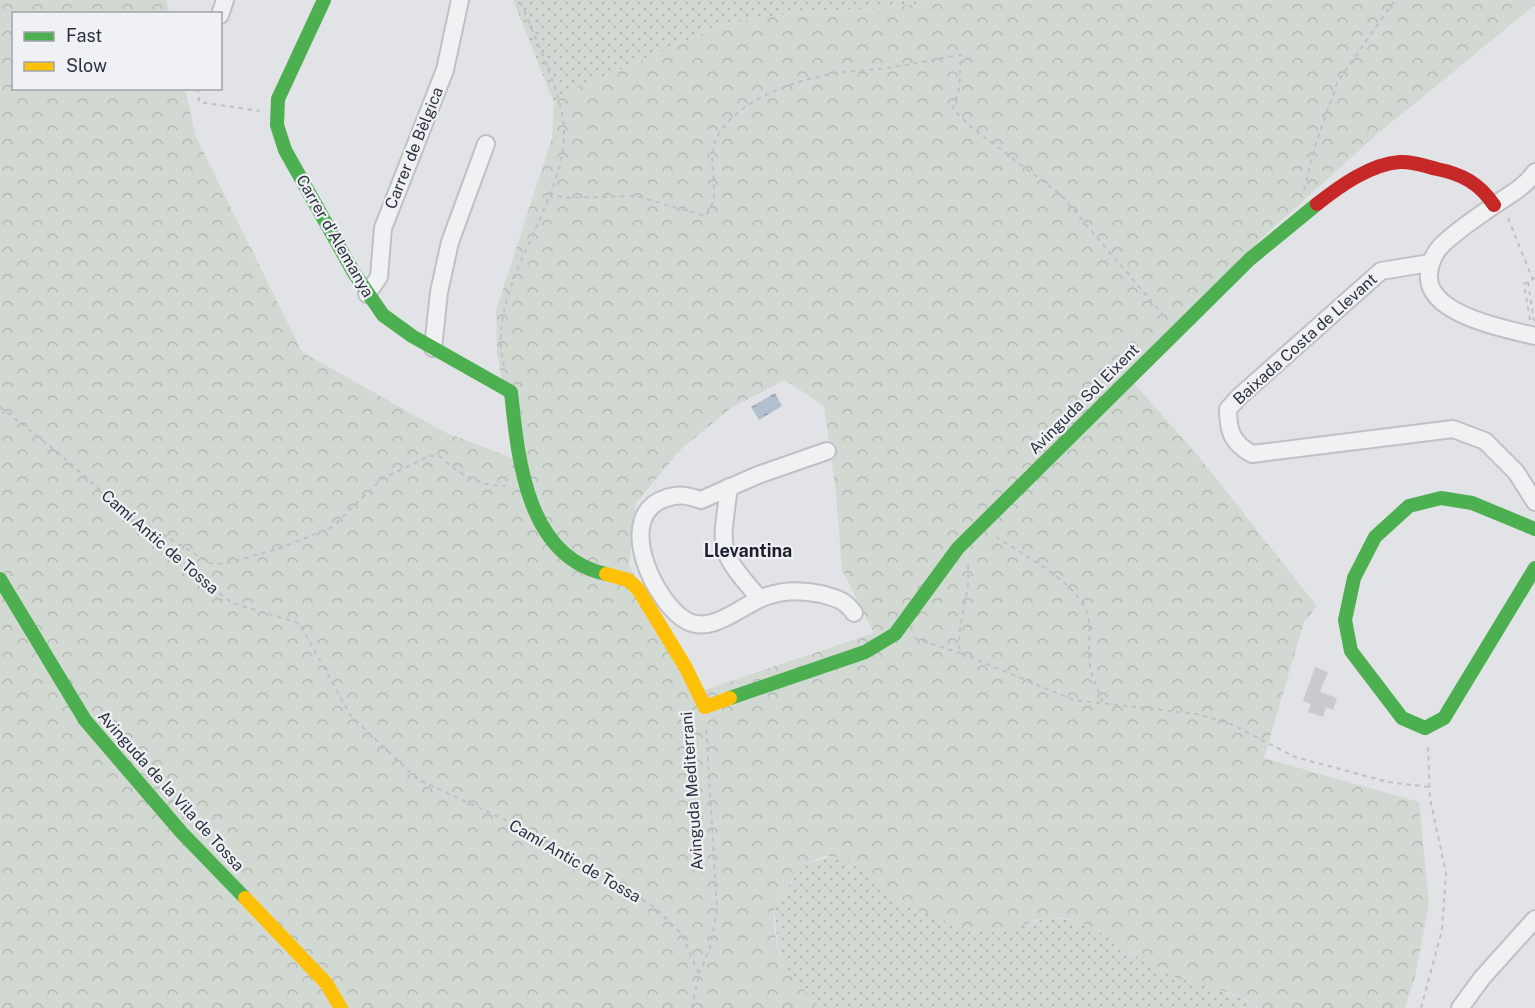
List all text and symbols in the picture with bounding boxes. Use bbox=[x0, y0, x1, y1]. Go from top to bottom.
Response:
legend bbox=[12, 12, 222, 90]
text: Fast bbox=[66, 25, 102, 46]
text: Slow bbox=[66, 55, 107, 76]
street label: Carrer de Bèlgica bbox=[381, 84, 447, 212]
street label: Carrer d'Alemanya bbox=[292, 171, 378, 301]
street label: Baixada Costa de Llevant bbox=[1229, 269, 1381, 409]
street label: Avinguda Sol Eixent bbox=[1025, 340, 1143, 458]
street label: Camí Antic de Tossa bbox=[98, 486, 222, 598]
district label: Llevantina bbox=[704, 540, 792, 561]
street label: Avinguda de la Vila de Tossa bbox=[94, 707, 248, 875]
street label: Avinguda Mediterrani bbox=[677, 711, 707, 871]
street label: Camí Antic de Tossa bbox=[506, 816, 644, 906]

